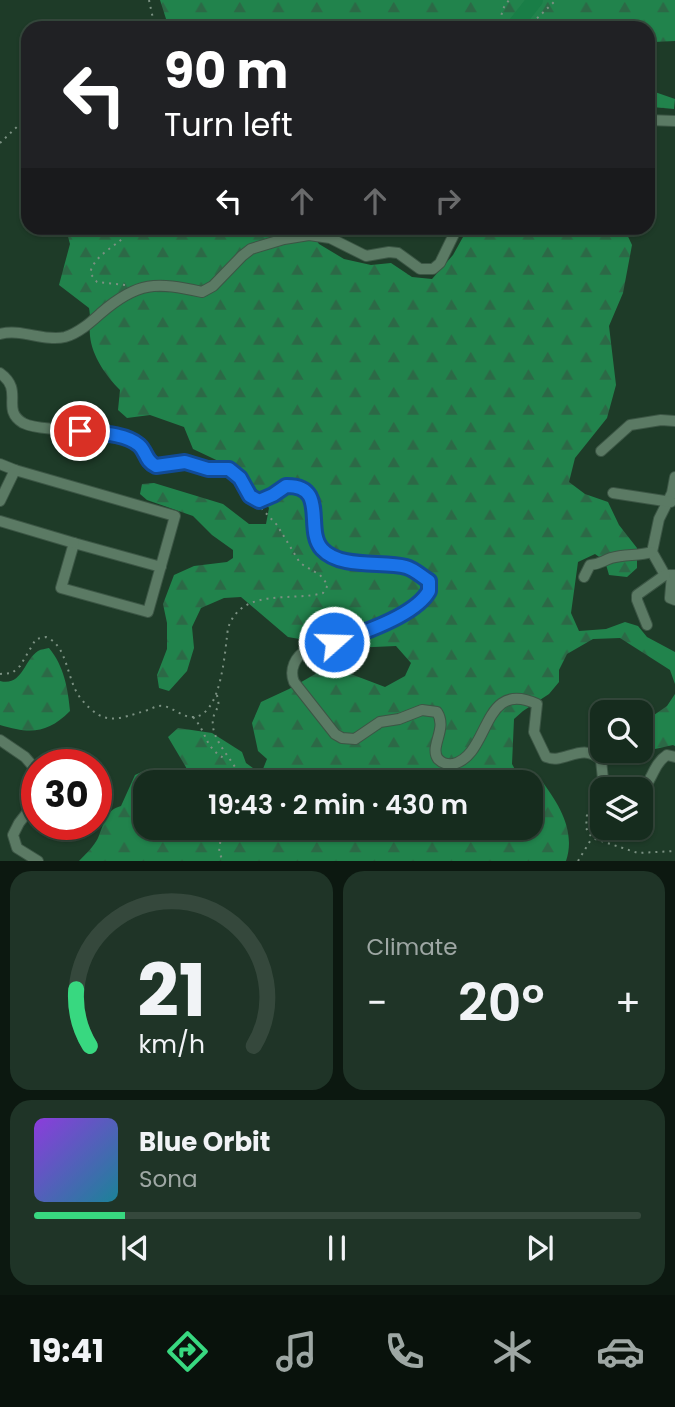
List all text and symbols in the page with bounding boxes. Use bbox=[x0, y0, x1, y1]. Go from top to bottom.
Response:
text: 90 m bbox=[164, 37, 288, 105]
icon: left bbox=[49, 49, 140, 140]
text: Turn left bbox=[164, 102, 293, 147]
icon: left bbox=[210, 182, 248, 220]
icon: ahead bbox=[283, 182, 321, 220]
icon: ahead bbox=[356, 182, 394, 220]
icon: right bbox=[429, 182, 467, 220]
pin bbox=[50, 401, 110, 461]
icon: arrive bbox=[61, 412, 99, 450]
position arrow bbox=[297, 605, 371, 679]
map controls bbox=[590, 700, 653, 840]
button: search bbox=[590, 700, 653, 763]
speed limit sign: 30 bbox=[21, 749, 112, 840]
button: layers bbox=[590, 777, 653, 840]
text: 19:43 · 2 min · 430 m bbox=[208, 787, 468, 823]
text: Climate bbox=[367, 931, 457, 963]
text: 21 bbox=[137, 941, 206, 1042]
text: 20° bbox=[458, 966, 545, 1039]
text: − bbox=[367, 976, 387, 1029]
text: + bbox=[615, 976, 641, 1029]
text: km/h bbox=[138, 1027, 205, 1062]
text: Blue Orbit bbox=[139, 1124, 270, 1160]
text: Sona bbox=[139, 1163, 198, 1195]
icon: previous bbox=[116, 1229, 154, 1267]
icon: pause bbox=[318, 1229, 356, 1267]
icon: next bbox=[521, 1229, 559, 1267]
icon: directions bbox=[163, 1327, 212, 1376]
icon: music bbox=[272, 1327, 321, 1376]
icon: phone bbox=[380, 1327, 429, 1376]
icon: climate bbox=[488, 1327, 537, 1376]
icon: car bbox=[596, 1327, 645, 1376]
text: 19:41 bbox=[30, 1328, 104, 1373]

